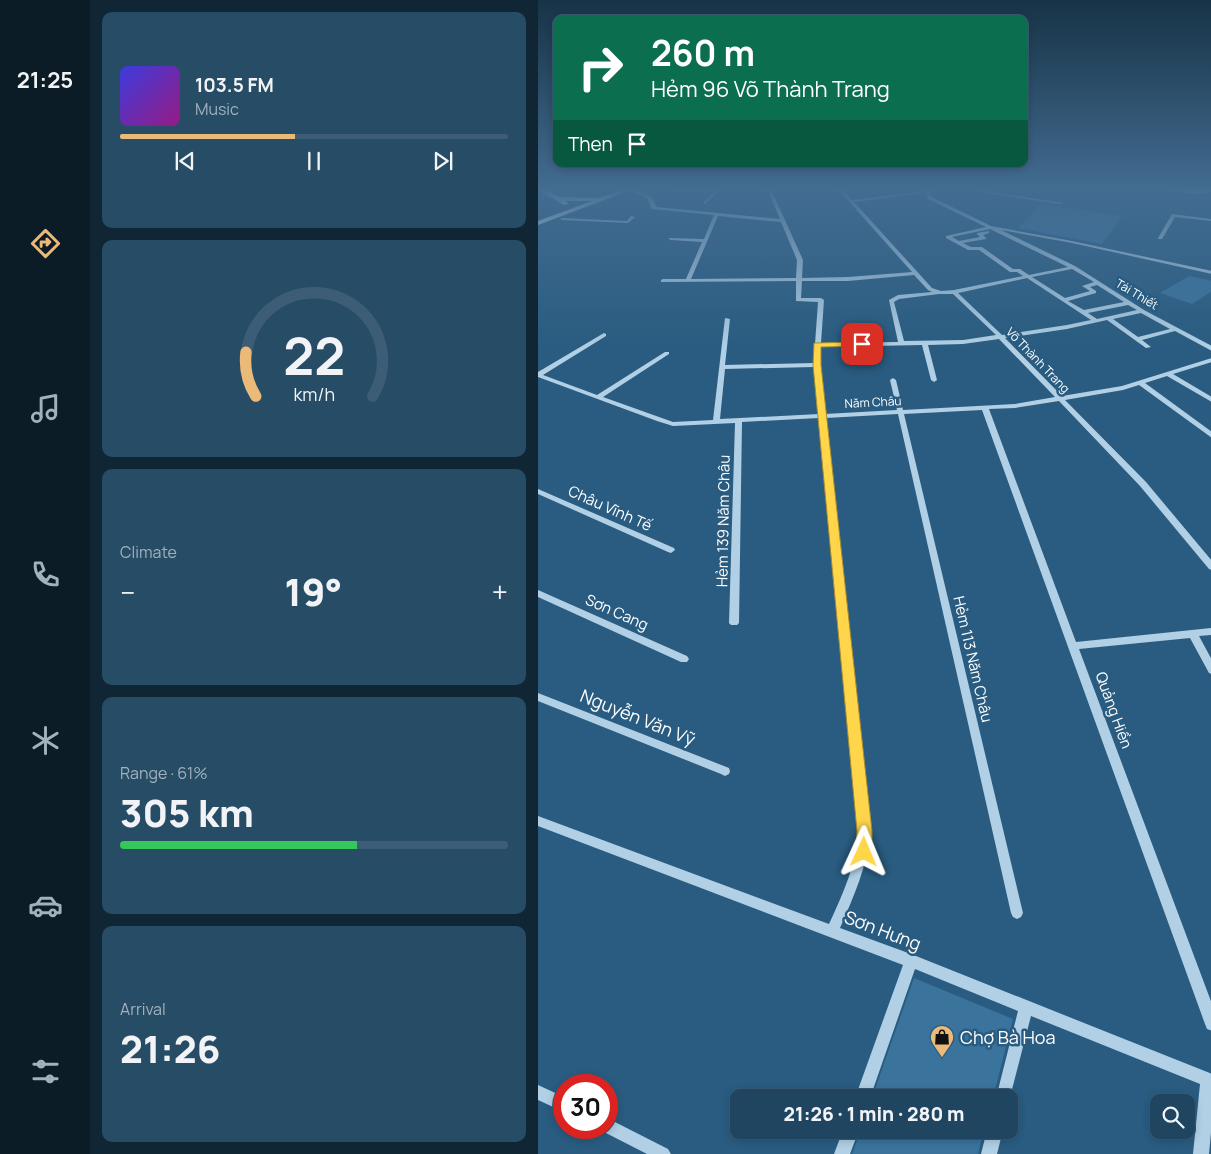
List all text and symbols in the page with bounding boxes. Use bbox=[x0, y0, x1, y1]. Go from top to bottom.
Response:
text: 260 m bbox=[651, 29, 755, 77]
icon: right bbox=[568, 35, 633, 100]
text: 21:25 bbox=[17, 65, 73, 95]
text: 103.5 FM bbox=[195, 72, 274, 98]
text: Hẻm 96 Võ Thành Trang bbox=[651, 74, 890, 104]
text: Music bbox=[195, 98, 239, 120]
icon: arrive bbox=[623, 130, 651, 158]
text: Then bbox=[568, 131, 613, 157]
icon: previous bbox=[171, 147, 199, 175]
icon: pause bbox=[300, 147, 328, 175]
icon: next bbox=[429, 147, 457, 175]
icon: directions bbox=[28, 226, 63, 261]
street label: Tái Thiết bbox=[1112, 275, 1162, 314]
text: 22 bbox=[283, 320, 345, 391]
pin bbox=[841, 323, 883, 365]
street label: Võ Thành Trang bbox=[1002, 323, 1074, 397]
icon: arrive bbox=[848, 330, 876, 358]
text: km/h bbox=[293, 382, 335, 406]
icon: music bbox=[28, 391, 63, 426]
street label: Năm Châu bbox=[844, 392, 902, 412]
street label: Hẻm 139 Năm Châu bbox=[711, 455, 735, 587]
street label: Châu Vĩnh Tế bbox=[565, 480, 655, 536]
text: Climate bbox=[120, 541, 177, 563]
icon: phone bbox=[28, 557, 63, 592]
text: 19° bbox=[284, 565, 342, 617]
text: − bbox=[120, 573, 135, 611]
text: + bbox=[492, 573, 508, 611]
street label: Sơn Cang bbox=[582, 589, 652, 635]
street label: Hẻm 113 Năm Châu bbox=[948, 594, 998, 724]
street label: Quảng Hiền bbox=[1090, 669, 1138, 751]
street label: Nguyễn Văn Vỹ bbox=[577, 683, 700, 751]
icon: climate bbox=[28, 723, 63, 758]
text: Range · 61% bbox=[120, 762, 208, 784]
text: 305 km bbox=[120, 786, 254, 838]
position arrow bbox=[837, 825, 889, 877]
icon: car bbox=[28, 888, 63, 923]
street label: Sơn Hưng bbox=[841, 904, 925, 956]
text: Arrival bbox=[120, 998, 166, 1020]
text: 21:26 bbox=[120, 1022, 220, 1074]
shop icon: Chợ Bà Hoa bbox=[929, 1024, 955, 1058]
place label: Chợ Bà Hoa bbox=[960, 1025, 1055, 1049]
icon: filters bbox=[28, 1054, 63, 1089]
speed limit sign: 30 bbox=[553, 1074, 618, 1139]
map controls bbox=[1150, 1094, 1195, 1139]
button: search bbox=[1150, 1094, 1195, 1139]
text: 21:26 · 1 min · 280 m bbox=[784, 1101, 964, 1127]

